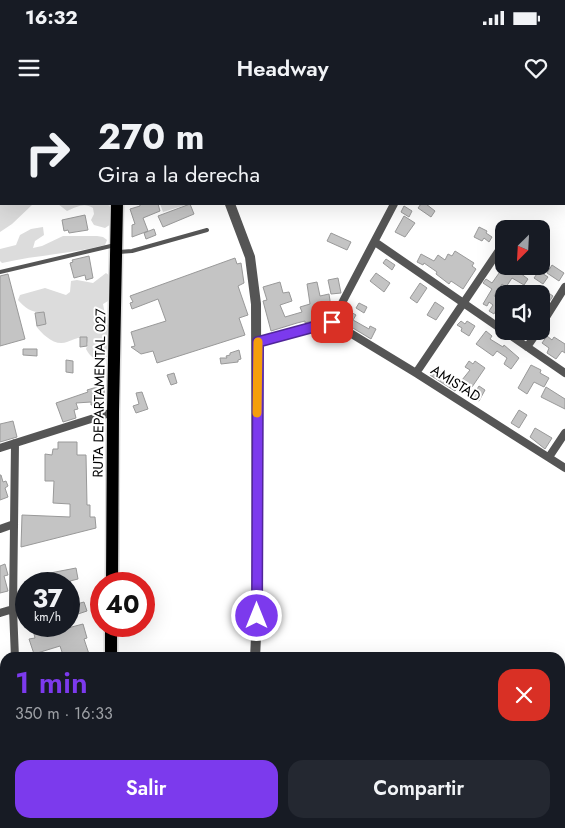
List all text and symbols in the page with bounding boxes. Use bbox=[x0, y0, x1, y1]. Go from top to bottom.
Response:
text: 16:32 bbox=[25, 4, 78, 31]
text: Headway bbox=[236, 52, 329, 84]
icon: menu bbox=[15, 54, 43, 82]
icon: heart bbox=[522, 54, 550, 82]
text: 270 m bbox=[98, 112, 204, 162]
icon: right bbox=[15, 120, 80, 185]
text: Gira a la derecha bbox=[98, 158, 260, 190]
north arrow bbox=[495, 220, 550, 275]
map controls bbox=[495, 220, 550, 340]
button: sound bbox=[495, 285, 550, 340]
pin bbox=[311, 301, 353, 343]
street label: RUTA DEPARTAMENTAL 027 bbox=[88, 308, 110, 478]
icon: arrive bbox=[318, 308, 346, 336]
street label: AMISTAD bbox=[427, 360, 485, 406]
speed limit sign: 40 bbox=[90, 572, 155, 637]
text: 37 bbox=[32, 580, 63, 616]
position arrow bbox=[230, 589, 282, 641]
text: km/h bbox=[34, 608, 61, 626]
text: 1 min bbox=[15, 661, 88, 704]
button: close bbox=[498, 669, 550, 721]
text: 350 m · 16:33 bbox=[15, 702, 113, 725]
button: Salir bbox=[15, 760, 278, 818]
button: Compartir bbox=[288, 760, 550, 818]

